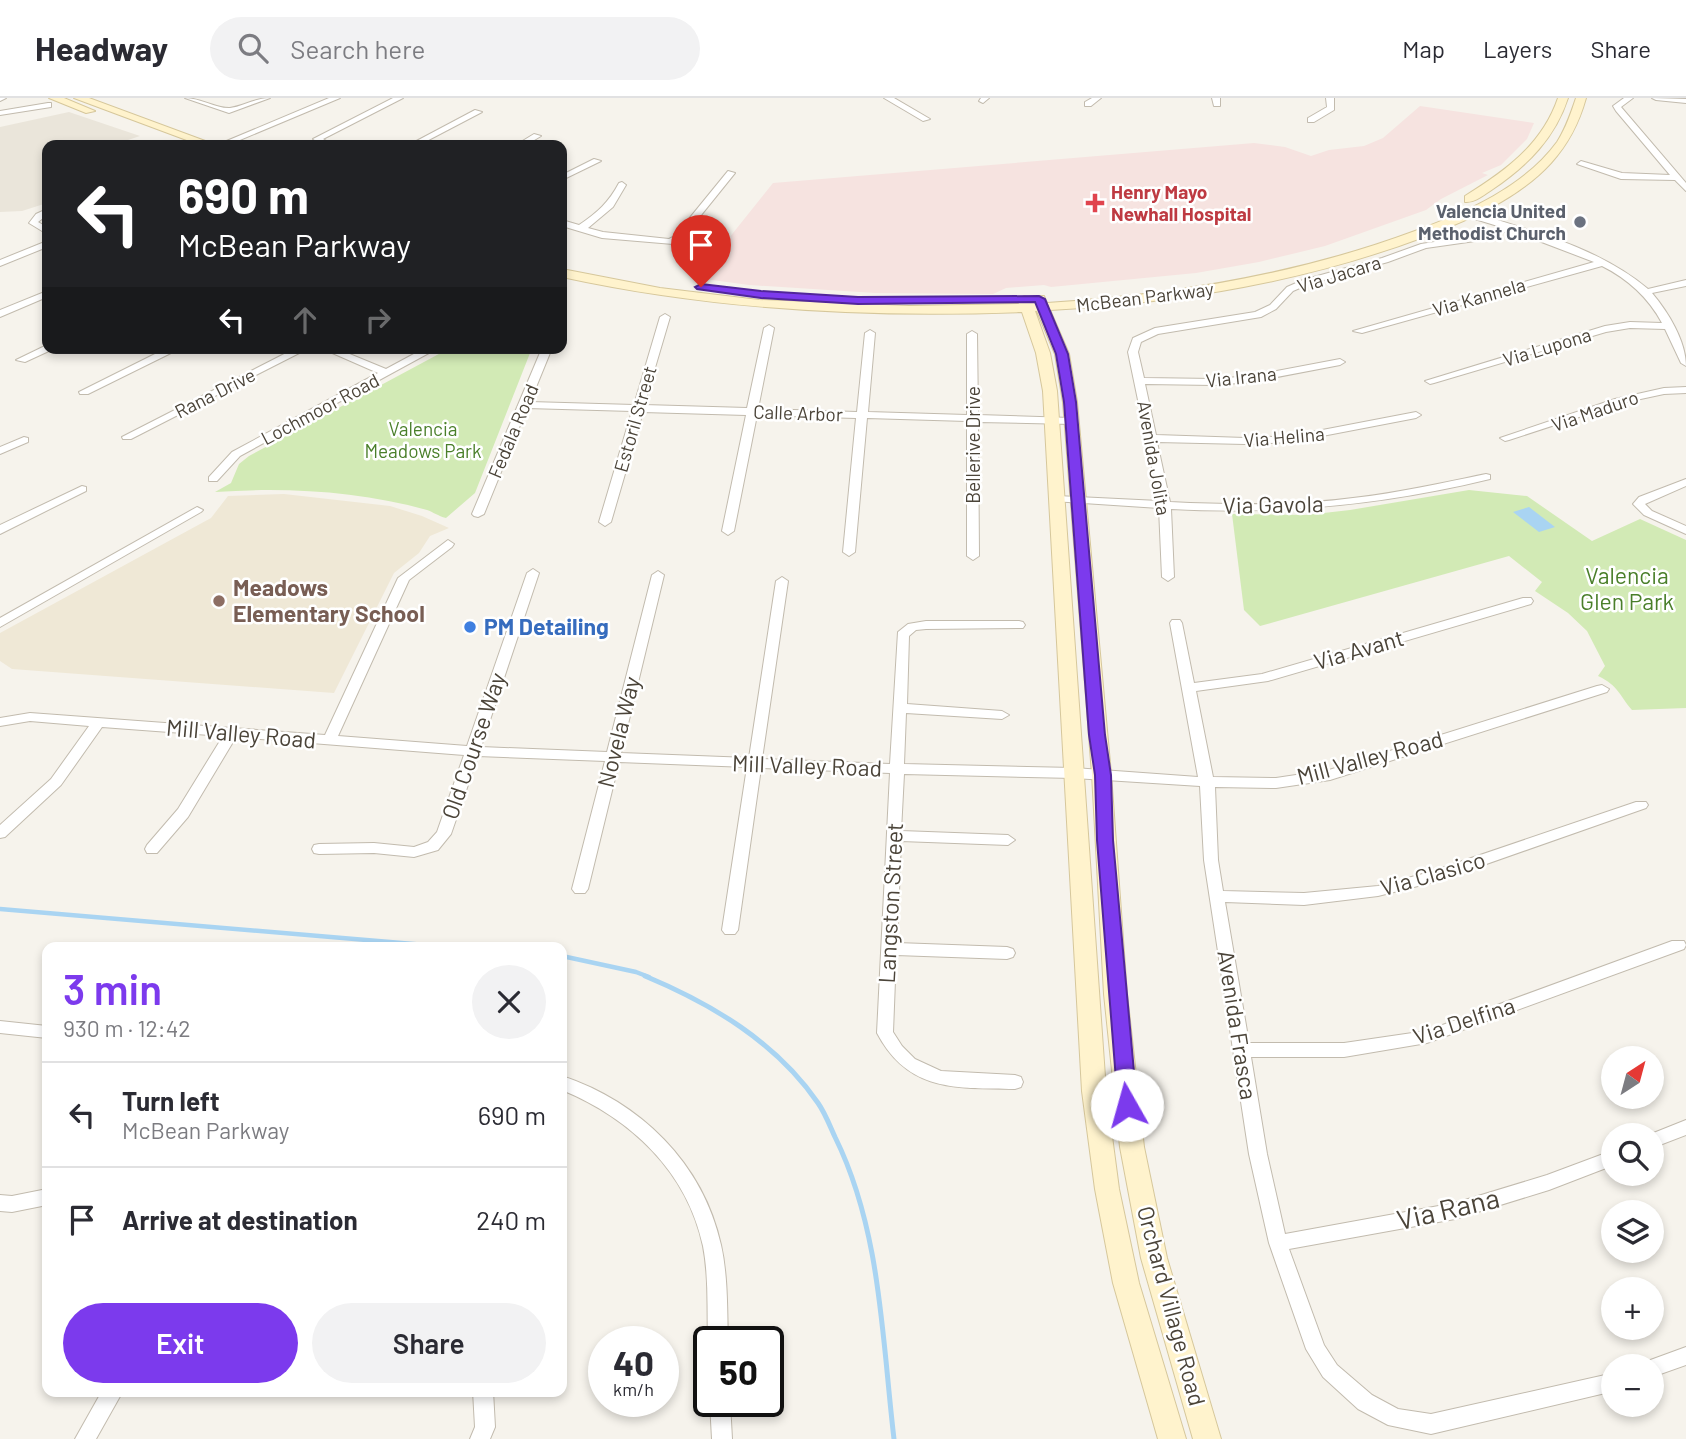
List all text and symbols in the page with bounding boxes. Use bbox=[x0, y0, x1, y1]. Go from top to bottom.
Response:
search box bbox=[210, 17, 700, 80]
text: Headway bbox=[35, 28, 168, 68]
icon: search bbox=[234, 29, 272, 67]
text: Search here bbox=[290, 33, 425, 64]
text: Map bbox=[1402, 34, 1445, 63]
text: Layers bbox=[1483, 34, 1552, 63]
text: Share bbox=[1590, 34, 1651, 63]
text: 690 m bbox=[178, 165, 309, 224]
icon: left bbox=[63, 168, 154, 259]
place label: Henry Mayo Newhall Hospital bbox=[1111, 180, 1251, 225]
marker: Henry Mayo Newhall Hospital bbox=[1085, 193, 1105, 213]
place label: Valencia United Methodist Church bbox=[1418, 199, 1566, 244]
marker: Valencia United Methodist Church bbox=[1572, 214, 1588, 230]
pin bbox=[671, 215, 731, 287]
text: McBean Parkway bbox=[178, 225, 411, 263]
icon: arrive bbox=[682, 226, 720, 264]
street label: Via Jacara bbox=[1294, 250, 1384, 297]
street label: Via Kannela bbox=[1430, 272, 1528, 321]
street label: McBean Parkway bbox=[1075, 277, 1215, 316]
icon: left bbox=[213, 301, 251, 339]
icon: ahead bbox=[286, 301, 324, 339]
icon: right bbox=[359, 301, 397, 339]
street label: Via Lupona bbox=[1500, 322, 1594, 371]
street label: Via Irana bbox=[1204, 361, 1277, 392]
street label: Rana Drive bbox=[171, 362, 259, 423]
street label: Estoril Street bbox=[608, 363, 661, 475]
street label: Lochmoor Road bbox=[257, 368, 383, 449]
street label: Fedala Road bbox=[482, 380, 543, 481]
street label: Via Maduro bbox=[1548, 385, 1641, 436]
street label: Bellerive Drive bbox=[961, 386, 984, 504]
street label: Calle Arbor bbox=[753, 399, 843, 426]
street label: Avenida Jolita bbox=[1133, 399, 1176, 517]
park label: Valencia Meadows Park bbox=[364, 417, 482, 462]
street label: Via Helina bbox=[1242, 422, 1325, 451]
street label: Via Gavola bbox=[1222, 489, 1324, 519]
park label: Valencia Glen Park bbox=[1580, 561, 1674, 615]
place label: Meadows Elementary School bbox=[233, 573, 425, 627]
marker: Meadows Elementary School bbox=[211, 593, 227, 609]
place label: PM Detailing bbox=[484, 612, 609, 640]
marker: PM Detailing bbox=[462, 619, 478, 635]
street label: Via Avant bbox=[1311, 623, 1407, 675]
street label: Old Course Way bbox=[435, 668, 511, 823]
street label: Novela Way bbox=[591, 673, 645, 790]
street label: Mill Valley Road bbox=[165, 713, 317, 754]
street label: Mill Valley Road bbox=[1294, 724, 1446, 790]
street label: Mill Valley Road bbox=[731, 748, 883, 782]
street label: Langston Street bbox=[872, 822, 908, 984]
street label: Via Clasico bbox=[1377, 845, 1489, 901]
street label: Avenida Frasca bbox=[1212, 948, 1264, 1102]
text: 3 min bbox=[63, 963, 162, 1013]
button: close bbox=[472, 965, 546, 1039]
street label: Via Delfina bbox=[1409, 990, 1518, 1050]
text: 930 m · 12:42 bbox=[63, 1014, 191, 1042]
north arrow bbox=[1601, 1046, 1664, 1110]
map controls bbox=[1601, 1046, 1664, 1417]
position arrow bbox=[1090, 1068, 1164, 1142]
text: Turn left bbox=[122, 1085, 220, 1116]
icon: left bbox=[63, 1096, 101, 1134]
text: 690 m bbox=[478, 1099, 546, 1130]
text: McBean Parkway bbox=[122, 1116, 289, 1144]
button: search bbox=[1601, 1123, 1664, 1186]
street label: Via Rana bbox=[1393, 1180, 1502, 1236]
button: layers bbox=[1601, 1200, 1664, 1263]
icon: arrive bbox=[63, 1201, 101, 1239]
street label: Orchard Village Road bbox=[1132, 1203, 1212, 1409]
text: Arrive at destination bbox=[122, 1204, 358, 1235]
text: 240 m bbox=[476, 1204, 546, 1235]
button: + bbox=[1601, 1277, 1664, 1340]
button: Exit bbox=[63, 1303, 298, 1383]
button: Share bbox=[312, 1303, 546, 1383]
speed limit sign: 50 bbox=[693, 1326, 784, 1417]
text: 40 bbox=[613, 1341, 654, 1383]
button: − bbox=[1601, 1354, 1664, 1417]
text: km/h bbox=[613, 1378, 654, 1400]

